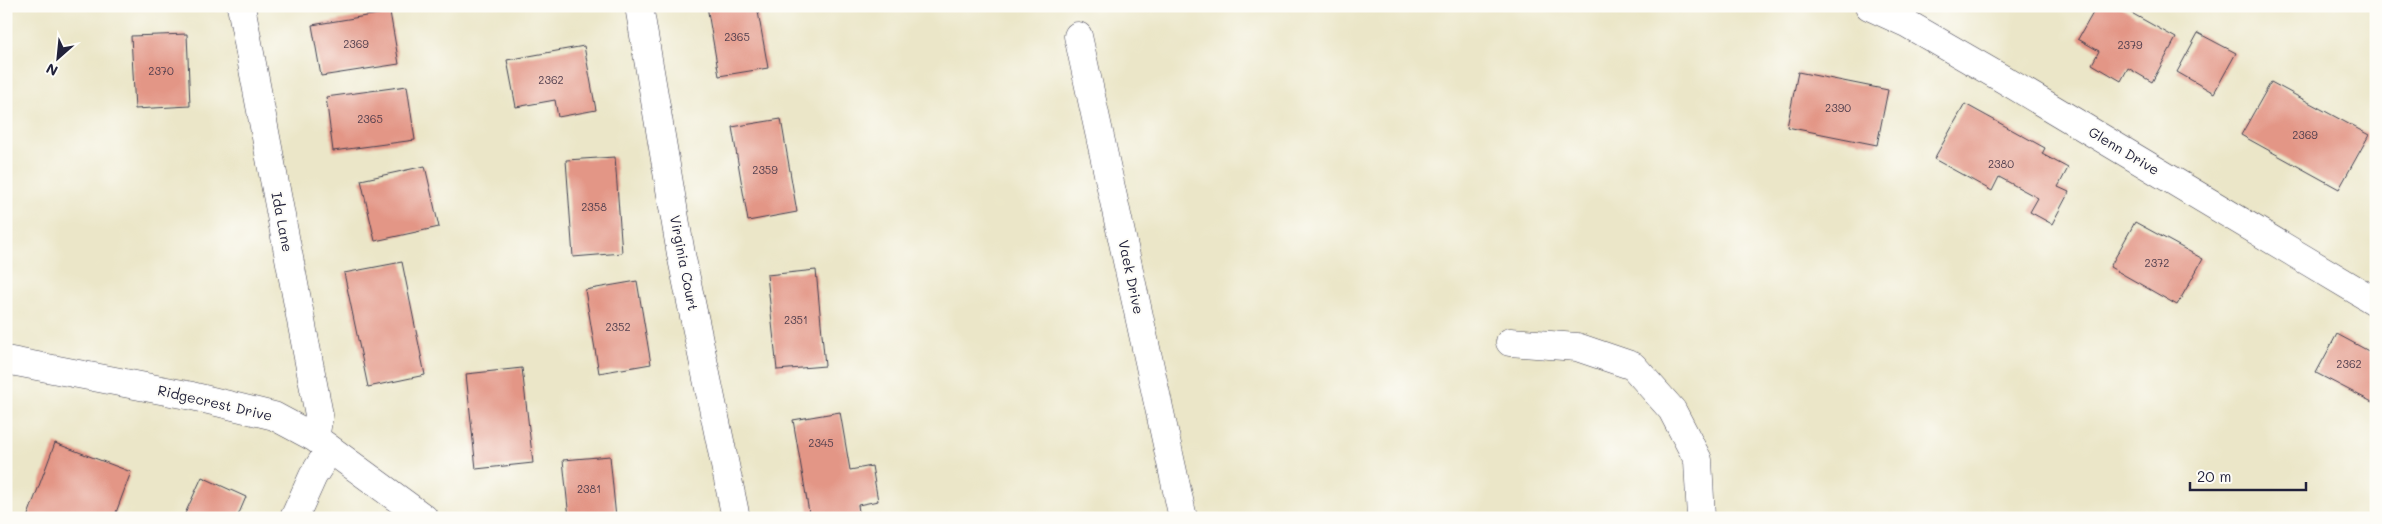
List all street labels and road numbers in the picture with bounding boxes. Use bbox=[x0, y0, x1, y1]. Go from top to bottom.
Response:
street label: Glenn Drive bbox=[2085, 122, 2163, 179]
street label: Ida Lane bbox=[267, 190, 298, 254]
street label: Virginia Court bbox=[666, 213, 703, 312]
street label: Vaek Drive bbox=[1114, 238, 1149, 316]
street label: Ridgecrest Drive bbox=[156, 380, 274, 425]

